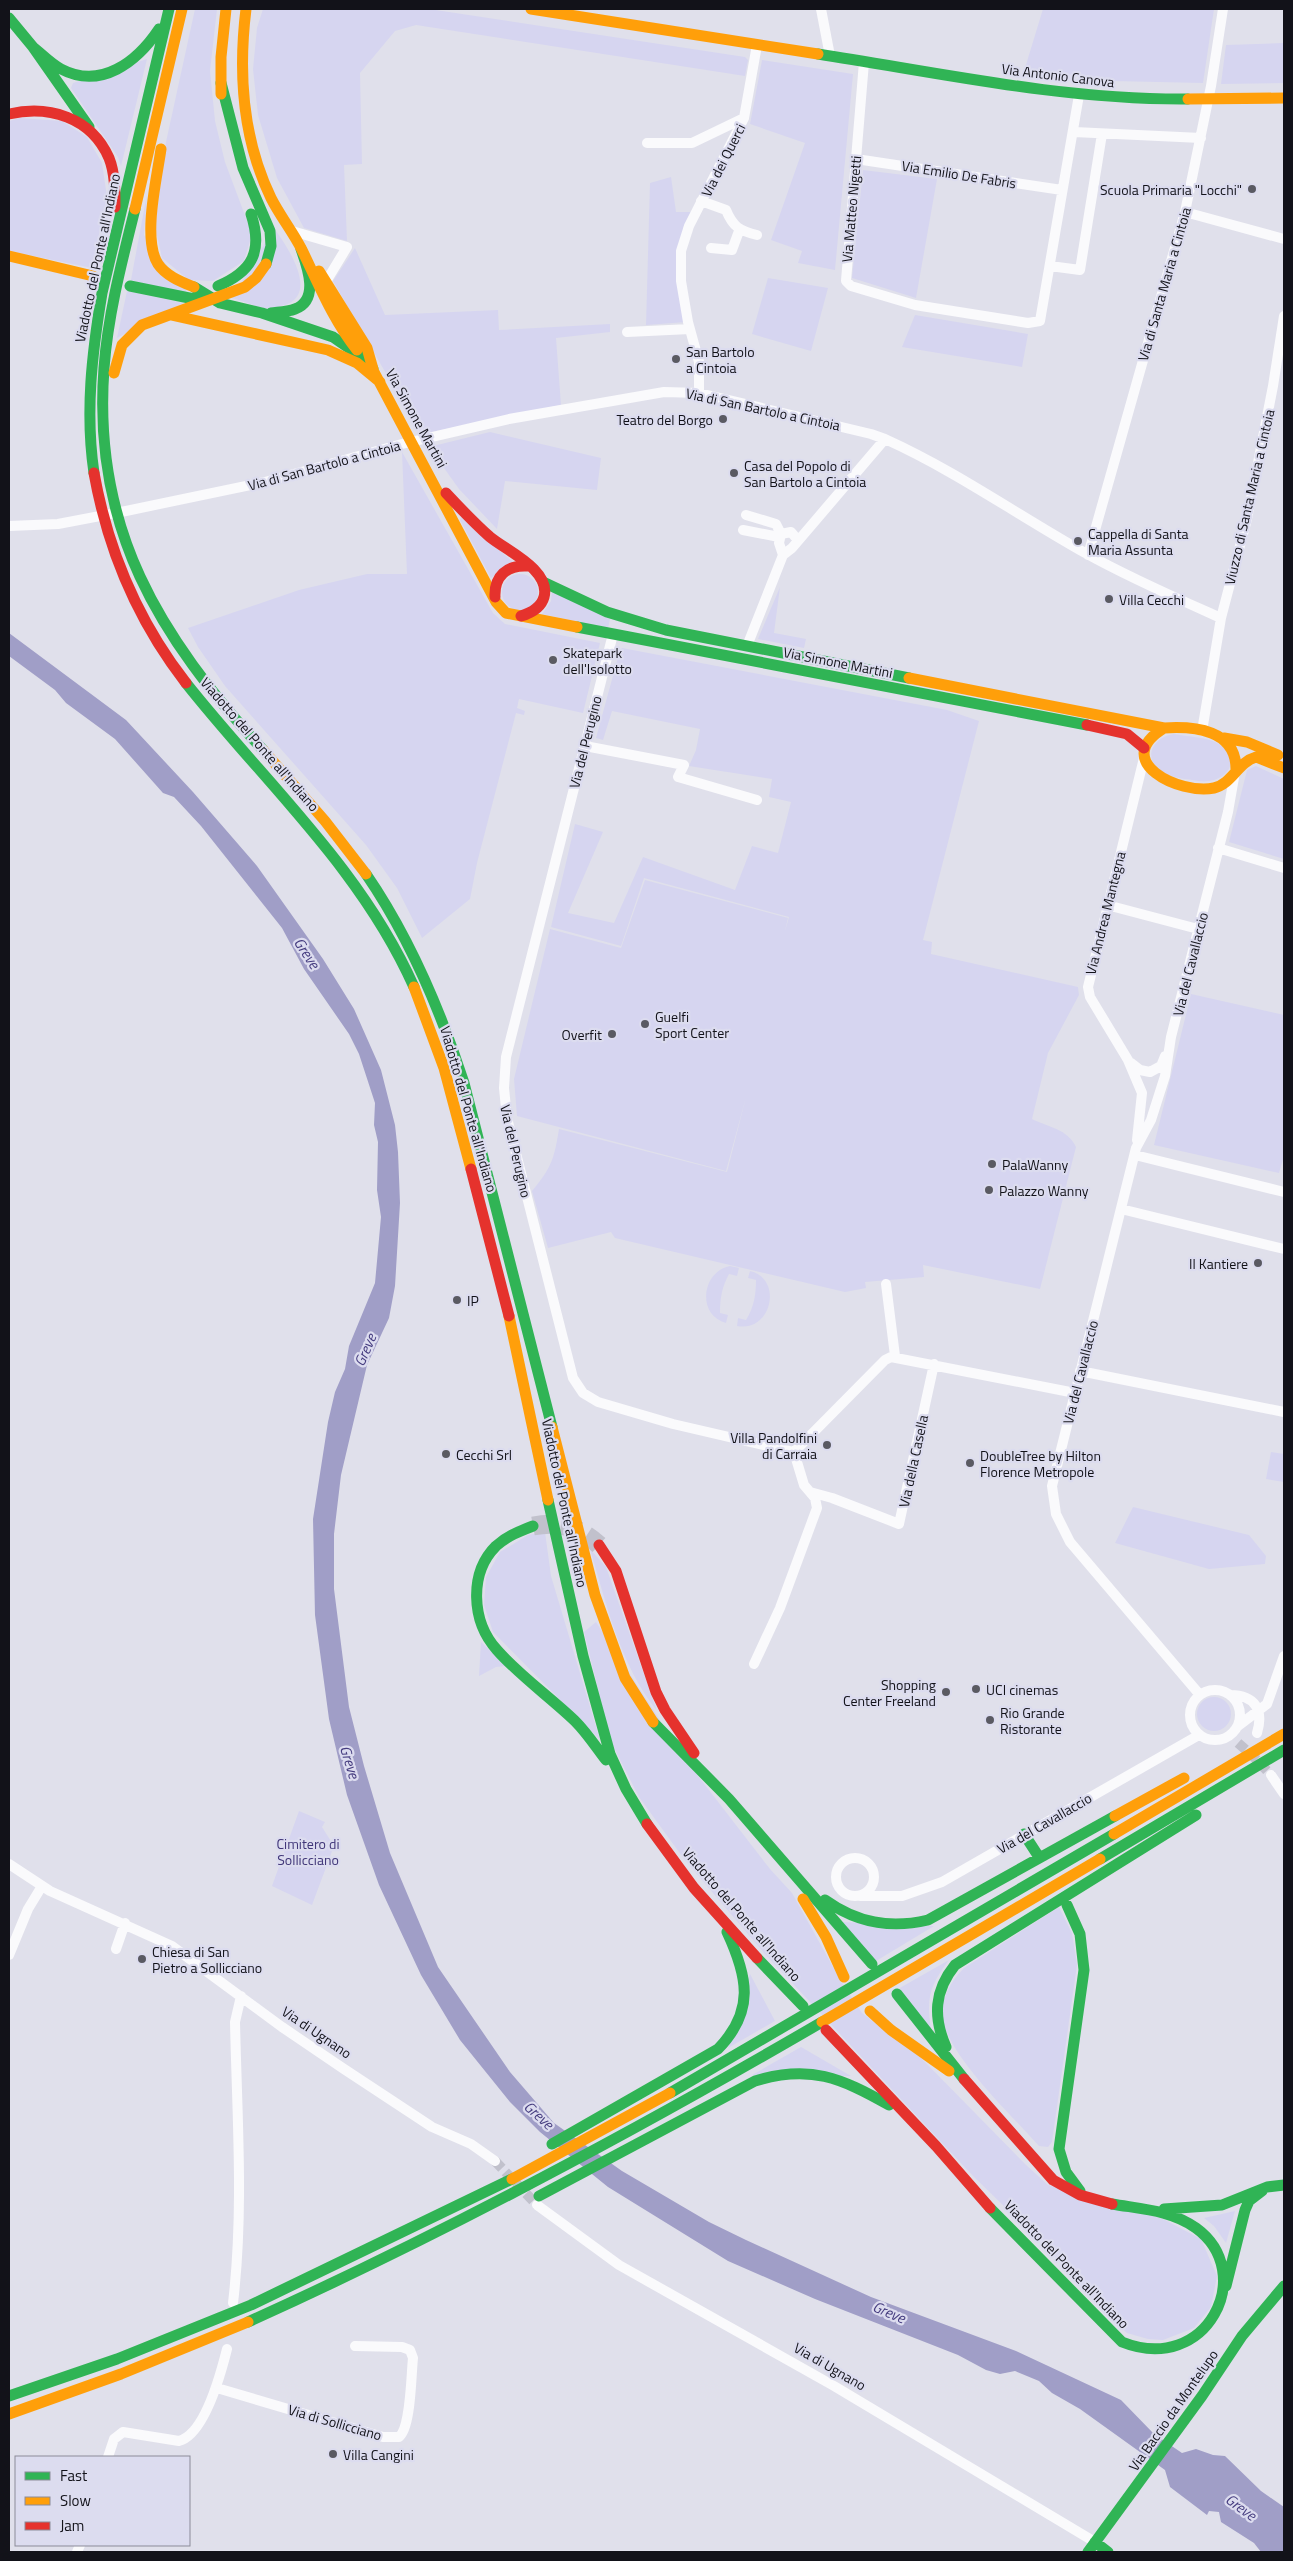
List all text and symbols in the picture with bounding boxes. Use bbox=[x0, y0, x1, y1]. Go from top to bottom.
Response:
street label: Via Antonio Canova bbox=[1000, 58, 1116, 92]
street label: Via dei Querci bbox=[696, 120, 750, 200]
street label: Via Matteo Nigetti bbox=[836, 155, 866, 263]
street label: Via Emilio De Fabris bbox=[900, 155, 1018, 193]
street label: Viadotto del Ponte all'Indiano bbox=[69, 172, 125, 344]
place label: Scuola Primaria "Locchi" bbox=[1100, 179, 1242, 200]
marker: Scuola Primaria "Locchi" bbox=[1246, 183, 1258, 195]
street label: Via di Santa Maria a Cintoia bbox=[1132, 205, 1196, 363]
place label: San Bartolo a Cintoia bbox=[686, 341, 755, 378]
marker: San Bartolo a Cintoia bbox=[670, 353, 682, 365]
street label: Via Simone Martini bbox=[381, 364, 453, 472]
street label: Via di San Bartolo a Cintoia bbox=[684, 382, 842, 436]
street label: Viuzzo di Santa Maria a Cintoia bbox=[1219, 407, 1279, 587]
place label: Teatro del Borgo bbox=[617, 409, 713, 430]
marker: Teatro del Borgo bbox=[717, 413, 729, 425]
street label: Via di San Bartolo a Cintoia bbox=[245, 435, 403, 495]
place label: Casa del Popolo di San Bartolo a Cintoia bbox=[744, 455, 866, 492]
marker: Casa del Popolo di San Bartolo a Cintoia bbox=[728, 467, 740, 479]
place label: Cappella di Santa Maria Assunta bbox=[1088, 523, 1189, 560]
marker: Cappella di Santa Maria Assunta bbox=[1072, 535, 1084, 547]
place label: Villa Cecchi bbox=[1119, 589, 1184, 610]
marker: Villa Cecchi bbox=[1103, 593, 1115, 605]
street label: Via Simone Martini bbox=[782, 641, 894, 683]
place label: Skatepark dell'Isolotto bbox=[563, 642, 632, 679]
marker: Skatepark dell'Isolotto bbox=[547, 654, 559, 666]
street label: Viadotto del Ponte all'Indiano bbox=[196, 672, 324, 816]
street label: Via del Perugino bbox=[563, 693, 607, 791]
street label: Via Andrea Mantegna bbox=[1080, 849, 1130, 977]
street label: Via del Cavallaccio bbox=[1167, 910, 1213, 1018]
water label: Greve bbox=[288, 933, 326, 974]
place label: Guelfi Sport Center bbox=[655, 1006, 729, 1043]
marker: Guelfi Sport Center bbox=[639, 1018, 651, 1030]
street label: Viadotto del Ponte all'Indiano bbox=[435, 1023, 503, 1195]
place label: Overfit bbox=[562, 1024, 602, 1045]
marker: Overfit bbox=[606, 1028, 618, 1040]
street label: Via del Perugino bbox=[495, 1102, 537, 1200]
place label: PalaWanny bbox=[1002, 1154, 1068, 1175]
marker: PalaWanny bbox=[986, 1158, 998, 1170]
place label: Palazzo Wanny bbox=[999, 1180, 1089, 1201]
marker: Palazzo Wanny bbox=[983, 1184, 995, 1196]
place label: Il Kantiere bbox=[1189, 1253, 1248, 1274]
marker: Il Kantiere bbox=[1252, 1257, 1264, 1269]
place label: IP bbox=[467, 1290, 479, 1311]
marker: IP bbox=[451, 1294, 463, 1306]
street label: Via del Cavallaccio bbox=[1057, 1318, 1103, 1426]
water label: Greve bbox=[348, 1329, 383, 1370]
street label: Via della Casella bbox=[893, 1413, 933, 1509]
street label: Viadotto del Ponte all'Indiano bbox=[537, 1417, 593, 1589]
place label: Villa Pandolfini di Carraia bbox=[730, 1427, 817, 1464]
marker: Villa Pandolfini di Carraia bbox=[821, 1439, 833, 1451]
place label: Cecchi Srl bbox=[456, 1444, 512, 1465]
place label: DoubleTree by Hilton Florence Metropole bbox=[980, 1445, 1101, 1482]
marker: Cecchi Srl bbox=[440, 1448, 452, 1460]
marker: DoubleTree by Hilton Florence Metropole bbox=[964, 1457, 976, 1469]
place label: Shopping Center Freeland bbox=[843, 1674, 936, 1711]
place label: UCI cinemas bbox=[986, 1679, 1058, 1700]
marker: UCI cinemas bbox=[970, 1683, 982, 1695]
marker: Shopping Center Freeland bbox=[940, 1686, 952, 1698]
place label: Rio Grande Ristorante bbox=[1000, 1702, 1065, 1739]
marker: Rio Grande Ristorante bbox=[984, 1714, 996, 1726]
water label: Greve bbox=[334, 1743, 366, 1782]
street label: Via del Cavallaccio bbox=[993, 1787, 1095, 1859]
park label: Cimitero di Sollicciano bbox=[276, 1833, 340, 1870]
street label: Viadotto del Ponte all'Indiano bbox=[678, 1842, 806, 1986]
place label: Chiesa di San Pietro a Sollicciano bbox=[152, 1941, 262, 1978]
marker: Chiesa di San Pietro a Sollicciano bbox=[136, 1953, 148, 1965]
street label: Via di Ugnano bbox=[278, 2001, 356, 2063]
water label: Greve bbox=[519, 2095, 560, 2135]
street label: Viadotto del Ponte all'Indiano bbox=[1000, 2195, 1134, 2333]
water label: Greve bbox=[869, 2295, 910, 2330]
street label: Via di Ugnano bbox=[790, 2337, 870, 2395]
street label: Via Baccio da Montelupo bbox=[1123, 2345, 1223, 2475]
street label: Via di Sollicciano bbox=[286, 2399, 384, 2445]
place label: Villa Cangini bbox=[343, 2444, 414, 2465]
marker: Villa Cangini bbox=[327, 2448, 339, 2460]
legend bbox=[15, 2456, 190, 2546]
text: Fast bbox=[60, 2464, 88, 2487]
water label: Greve bbox=[1221, 2488, 1262, 2527]
text: Slow bbox=[60, 2489, 91, 2512]
text: Jam bbox=[60, 2514, 84, 2537]

